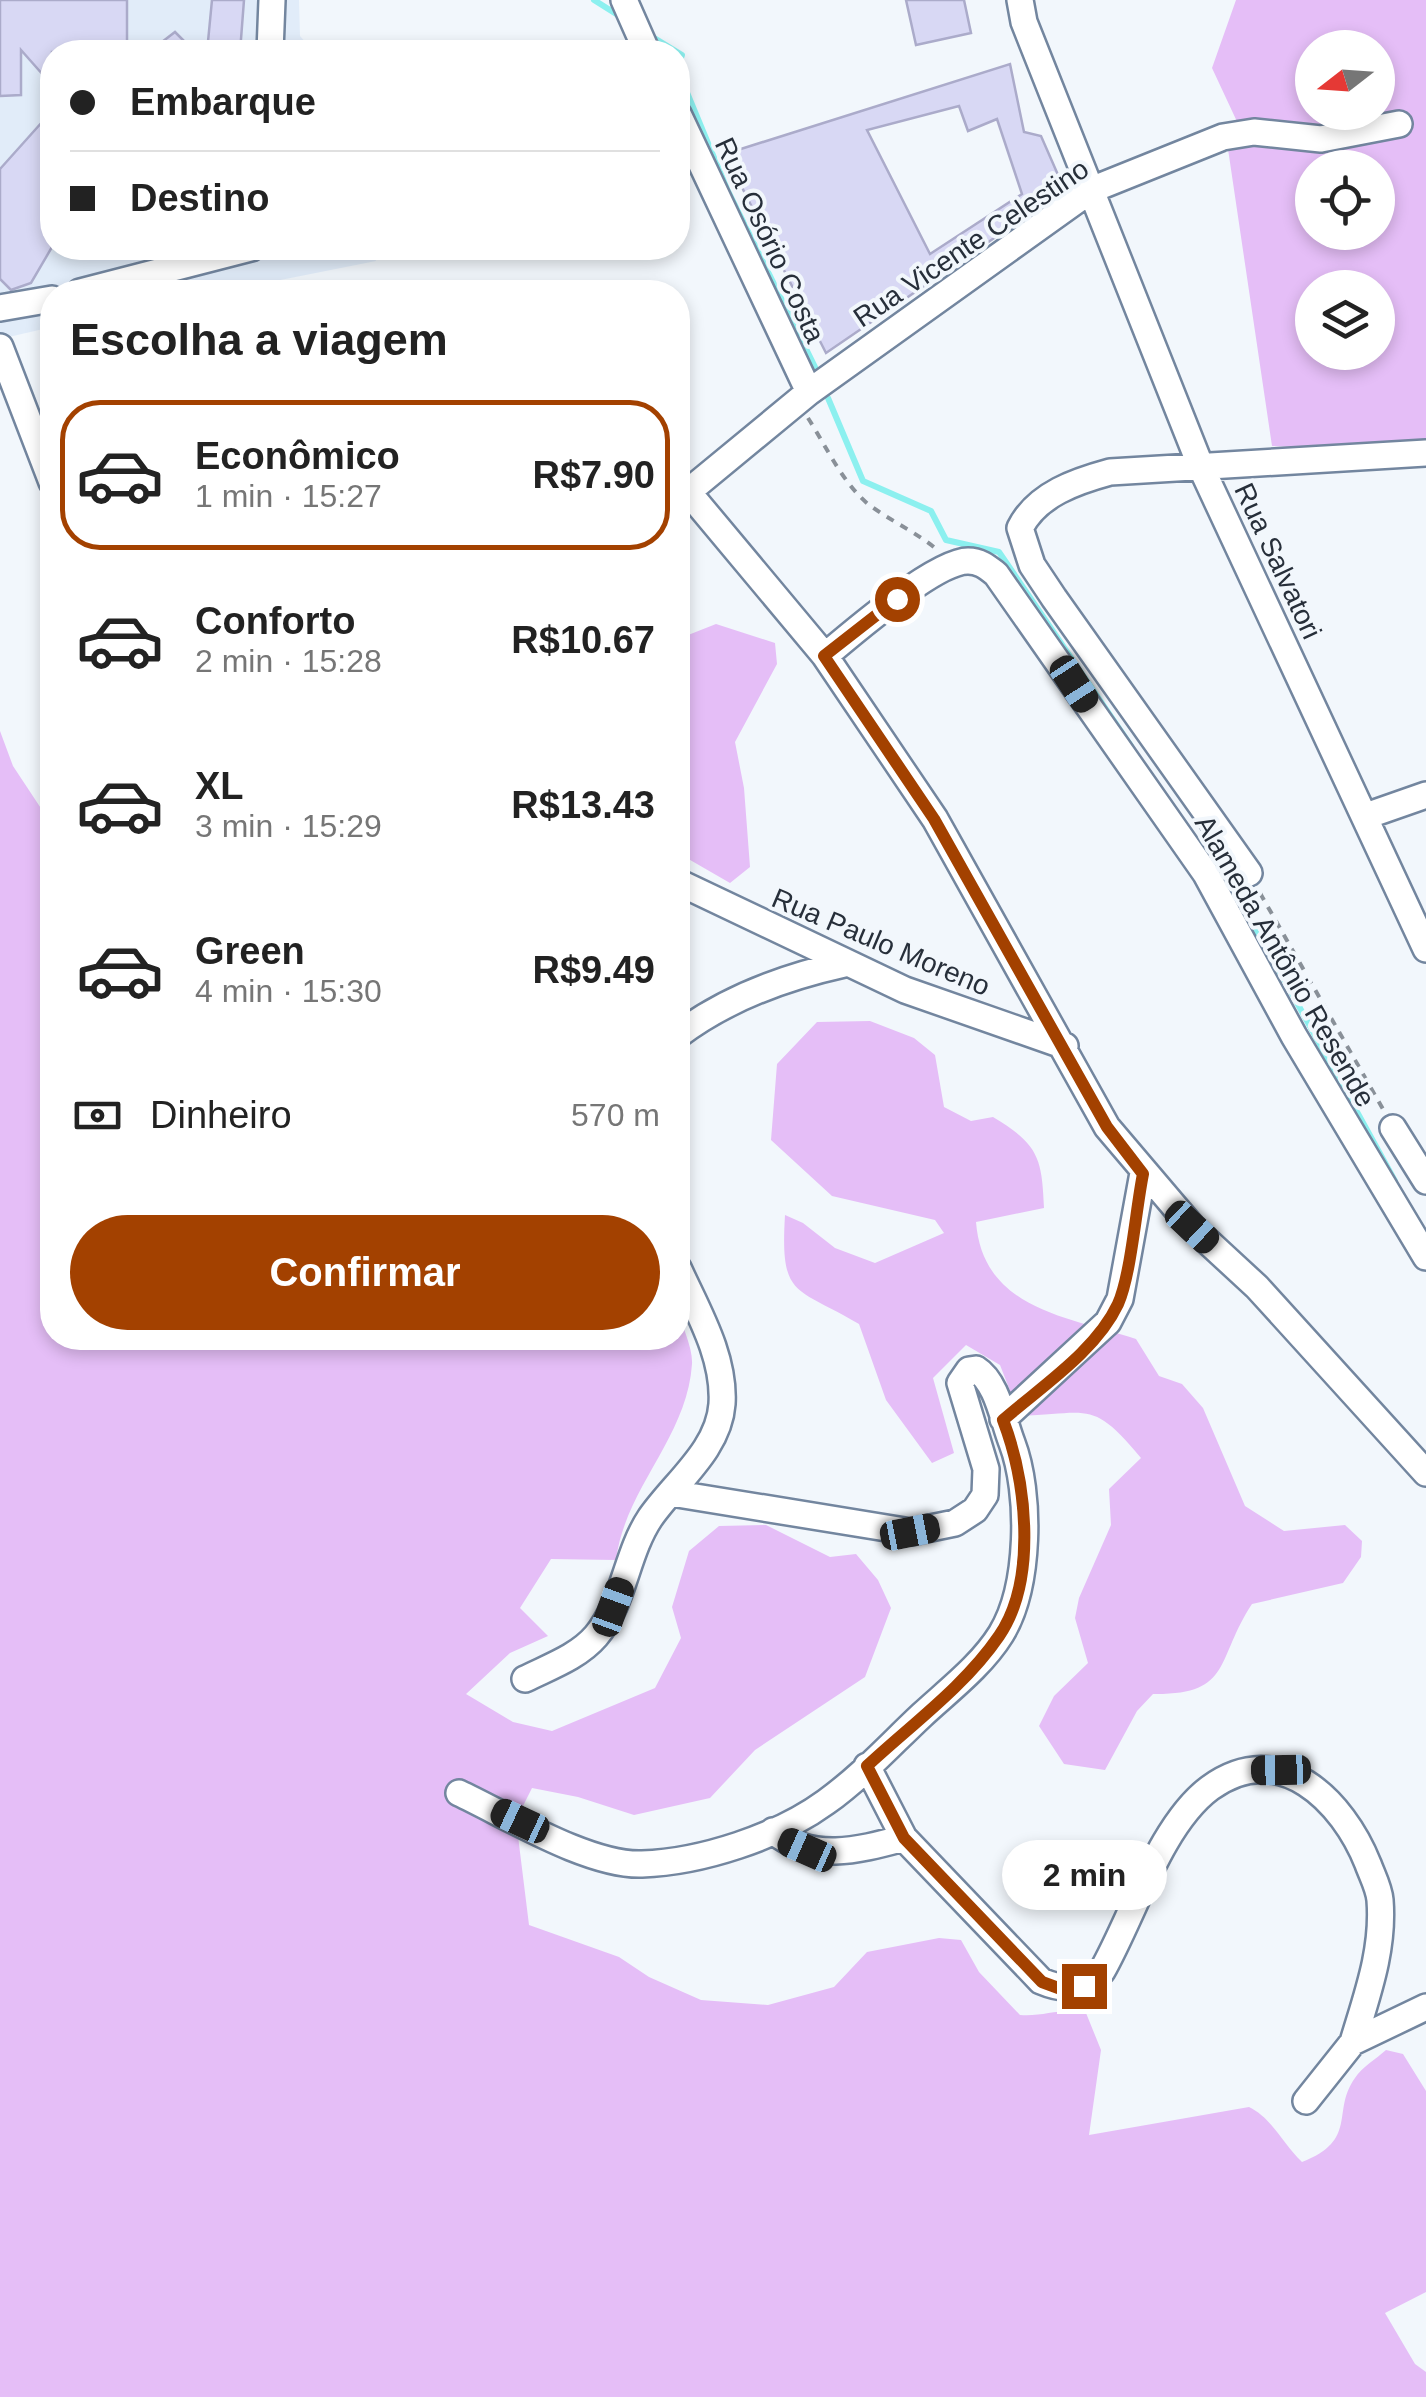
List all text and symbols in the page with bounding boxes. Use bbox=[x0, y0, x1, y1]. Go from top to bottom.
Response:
north arrow bbox=[1295, 30, 1395, 130]
map controls bbox=[1295, 30, 1395, 370]
text: Embarque bbox=[130, 81, 316, 123]
street label: Rua Osório Costa bbox=[709, 133, 831, 348]
button: locate bbox=[1295, 150, 1395, 250]
street label: Rua Vicente Celestino bbox=[848, 153, 1094, 333]
text: Destino bbox=[130, 177, 269, 219]
button: layers bbox=[1295, 270, 1395, 370]
text: Escolha a viagem bbox=[70, 314, 448, 365]
icon: car bbox=[75, 430, 165, 520]
text: Econômico bbox=[195, 435, 400, 477]
text: R$7.90 bbox=[532, 454, 655, 496]
text: 1 min · 15:27 bbox=[195, 478, 382, 514]
street label: Rua Salvatori bbox=[1228, 478, 1328, 644]
route start bbox=[875, 577, 920, 622]
icon: car bbox=[75, 595, 165, 685]
text: Conforto bbox=[195, 600, 355, 642]
text: R$10.67 bbox=[511, 619, 655, 661]
text: 2 min · 15:28 bbox=[195, 643, 382, 679]
car bbox=[1045, 651, 1103, 717]
icon: car bbox=[75, 760, 165, 850]
text: XL bbox=[195, 765, 244, 807]
text: R$13.43 bbox=[511, 784, 655, 826]
text: 3 min · 15:29 bbox=[195, 808, 382, 844]
street label: Alameda Antônio Resende bbox=[1189, 810, 1381, 1112]
street label: Rua Paulo Moreno bbox=[767, 882, 995, 1002]
icon: car bbox=[75, 925, 165, 1015]
text: Green bbox=[195, 930, 305, 972]
text: R$9.49 bbox=[532, 949, 655, 991]
text: 4 min · 15:30 bbox=[195, 973, 382, 1009]
icon: cash bbox=[70, 1088, 125, 1143]
text: Dinheiro bbox=[150, 1094, 292, 1136]
text: 570 m bbox=[571, 1097, 660, 1133]
car bbox=[1160, 1196, 1224, 1258]
button: Confirmar bbox=[70, 1215, 660, 1330]
car bbox=[878, 1512, 942, 1552]
car bbox=[589, 1574, 637, 1640]
car bbox=[1251, 1754, 1311, 1786]
car bbox=[486, 1795, 554, 1847]
car bbox=[773, 1824, 841, 1876]
callout: 2 min bbox=[1002, 1841, 1166, 1911]
text: 2 min bbox=[1043, 1857, 1126, 1893]
route end bbox=[1062, 1964, 1107, 2009]

